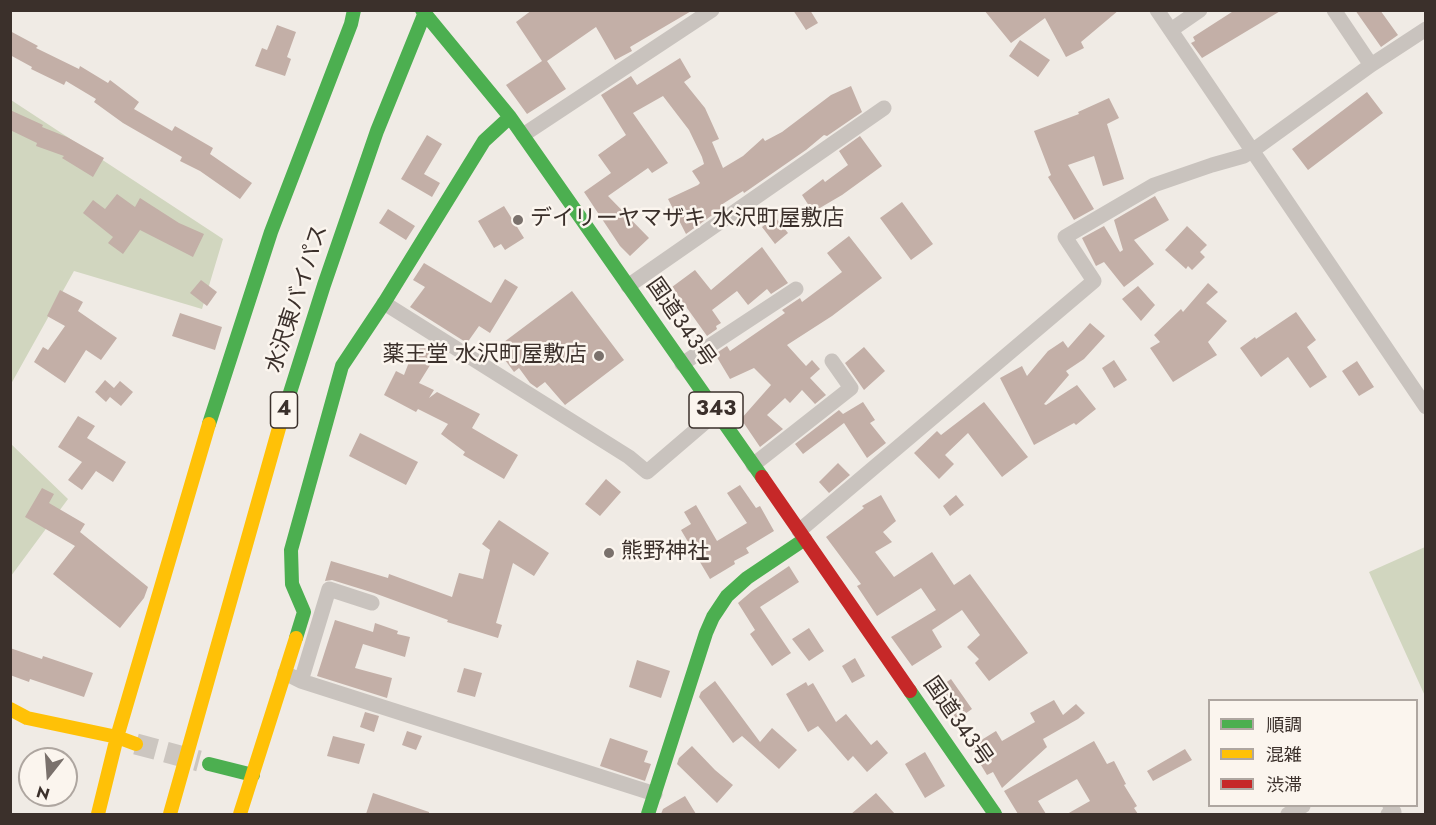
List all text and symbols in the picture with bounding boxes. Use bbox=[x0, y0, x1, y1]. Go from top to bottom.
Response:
place label: デイリーヤマザキ 水沢町屋敷店 bbox=[530, 207, 845, 233]
marker: デイリーヤマザキ 水沢町屋敷店 bbox=[511, 213, 525, 227]
street label: 水沢東バイパス bbox=[262, 222, 334, 376]
street label: 国道343号 bbox=[640, 273, 720, 373]
place label: 薬王堂 水沢町屋敷店 bbox=[382, 343, 587, 369]
marker: 薬王堂 水沢町屋敷店 bbox=[592, 349, 606, 363]
road number: 4 bbox=[270, 392, 298, 428]
road number: 343 bbox=[689, 392, 743, 428]
place label: 熊野神社 bbox=[621, 540, 709, 566]
marker: 熊野神社 bbox=[602, 546, 616, 560]
street label: 国道343号 bbox=[917, 672, 997, 772]
legend bbox=[1208, 699, 1418, 807]
text: 順調 bbox=[1266, 712, 1302, 738]
text: 混雑 bbox=[1266, 742, 1302, 768]
north arrow bbox=[18, 747, 78, 807]
text: 渋滞 bbox=[1266, 772, 1302, 798]
text: N bbox=[34, 780, 53, 806]

